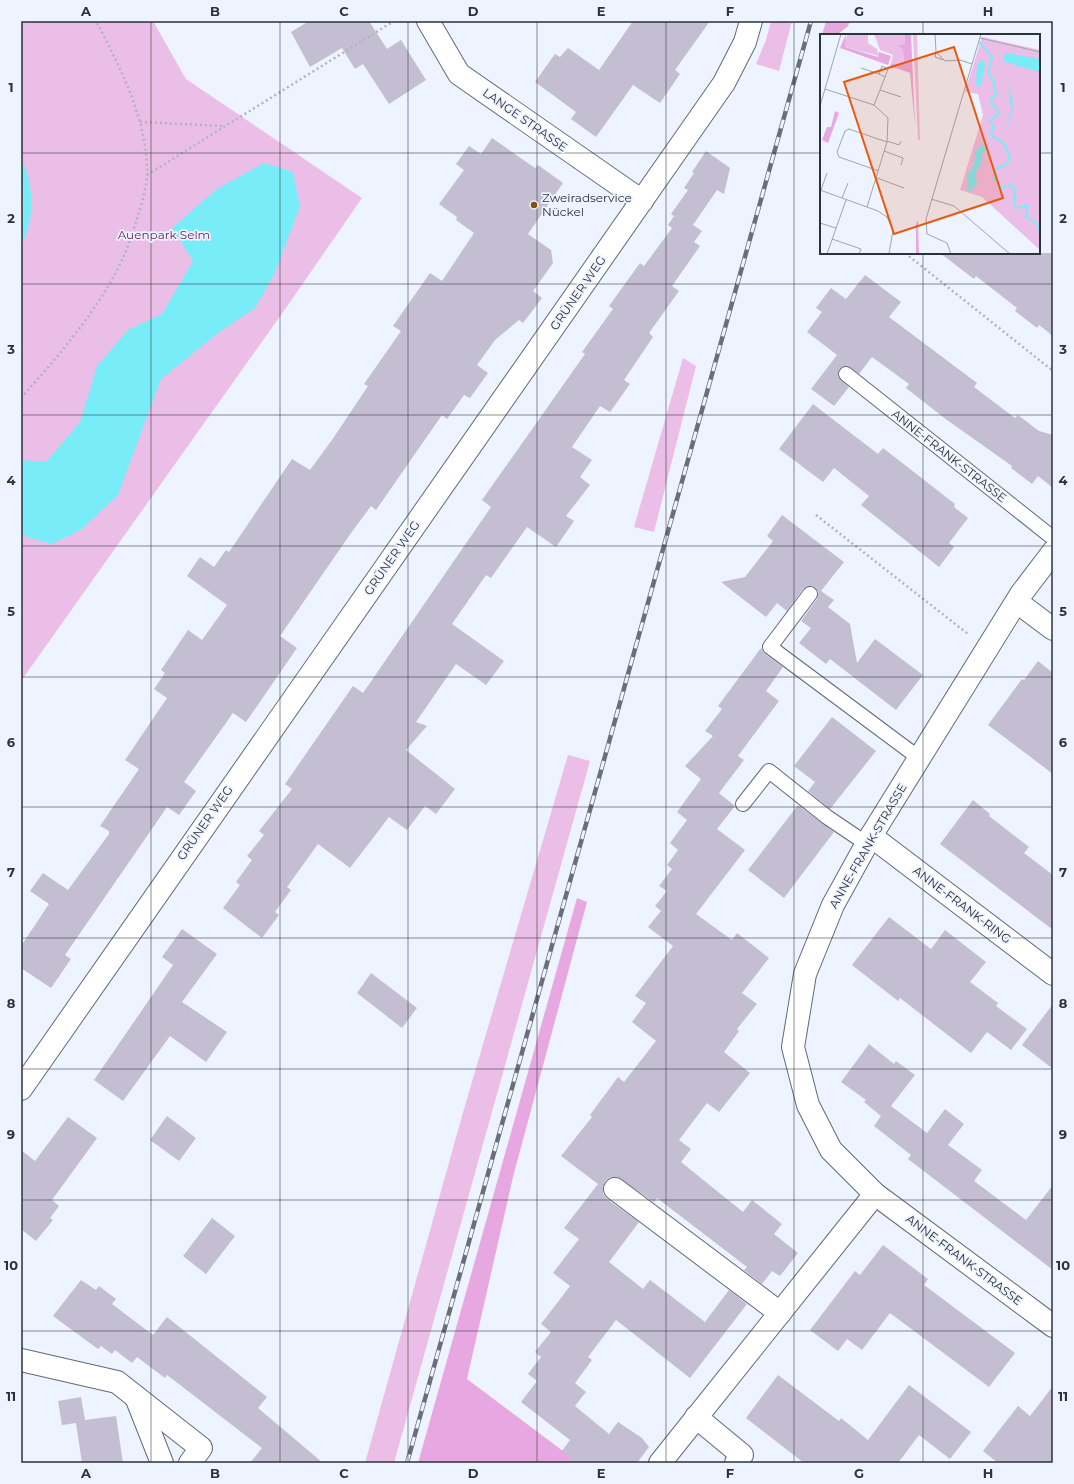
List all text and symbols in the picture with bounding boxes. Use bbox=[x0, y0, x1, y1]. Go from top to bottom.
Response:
text: A bbox=[80, 3, 92, 19]
text: B bbox=[210, 3, 220, 19]
text: C bbox=[339, 3, 349, 19]
text: D bbox=[468, 3, 479, 19]
text: E bbox=[597, 3, 606, 19]
text: F bbox=[726, 3, 734, 19]
text: G bbox=[854, 3, 864, 19]
text: H bbox=[983, 3, 993, 19]
inset map bbox=[820, 34, 1040, 254]
text: 1 bbox=[8, 79, 14, 95]
text: 1 bbox=[1060, 79, 1066, 95]
street label: LANGE STRASSE bbox=[480, 85, 571, 154]
place label: Zweiradservice Nückel bbox=[542, 190, 632, 219]
marker: Zweiradservice Nückel bbox=[529, 200, 539, 210]
text: 2 bbox=[7, 210, 15, 226]
text: 2 bbox=[1059, 210, 1067, 226]
park label: Auenpark Selm bbox=[118, 227, 210, 242]
street label: GRÜNER WEG bbox=[546, 253, 609, 333]
text: 3 bbox=[6, 341, 15, 357]
text: 3 bbox=[1058, 341, 1067, 357]
street label: ANNE-FRANK-STRASSE bbox=[889, 406, 1010, 505]
text: 4 bbox=[7, 472, 16, 488]
text: 4 bbox=[1059, 472, 1068, 488]
street label: GRÜNER WEG bbox=[360, 518, 423, 598]
text: 5 bbox=[7, 603, 15, 619]
text: 5 bbox=[1059, 603, 1067, 619]
text: 6 bbox=[7, 734, 16, 750]
text: 6 bbox=[1059, 734, 1068, 750]
street label: ANNE-FRANK-STRASSE bbox=[826, 781, 910, 911]
street label: GRÜNER WEG bbox=[173, 783, 236, 863]
street label: ANNE-FRANK-RING bbox=[910, 863, 1014, 946]
text: 7 bbox=[7, 864, 15, 880]
text: 7 bbox=[1059, 864, 1067, 880]
text: 8 bbox=[7, 995, 16, 1011]
text: 8 bbox=[1059, 995, 1068, 1011]
text: 9 bbox=[7, 1126, 15, 1142]
text: 9 bbox=[1059, 1126, 1067, 1142]
street label: ANNE-FRANK-STRASSE bbox=[903, 1211, 1025, 1308]
text: 10 bbox=[4, 1257, 18, 1273]
text: 10 bbox=[1056, 1257, 1070, 1273]
text: 11 bbox=[6, 1388, 16, 1404]
text: 11 bbox=[1058, 1388, 1068, 1404]
text: A bbox=[80, 1465, 92, 1481]
text: B bbox=[210, 1465, 220, 1481]
text: C bbox=[339, 1465, 349, 1481]
text: D bbox=[468, 1465, 479, 1481]
text: E bbox=[597, 1465, 606, 1481]
text: F bbox=[726, 1465, 734, 1481]
text: G bbox=[854, 1465, 864, 1481]
text: H bbox=[983, 1465, 993, 1481]

